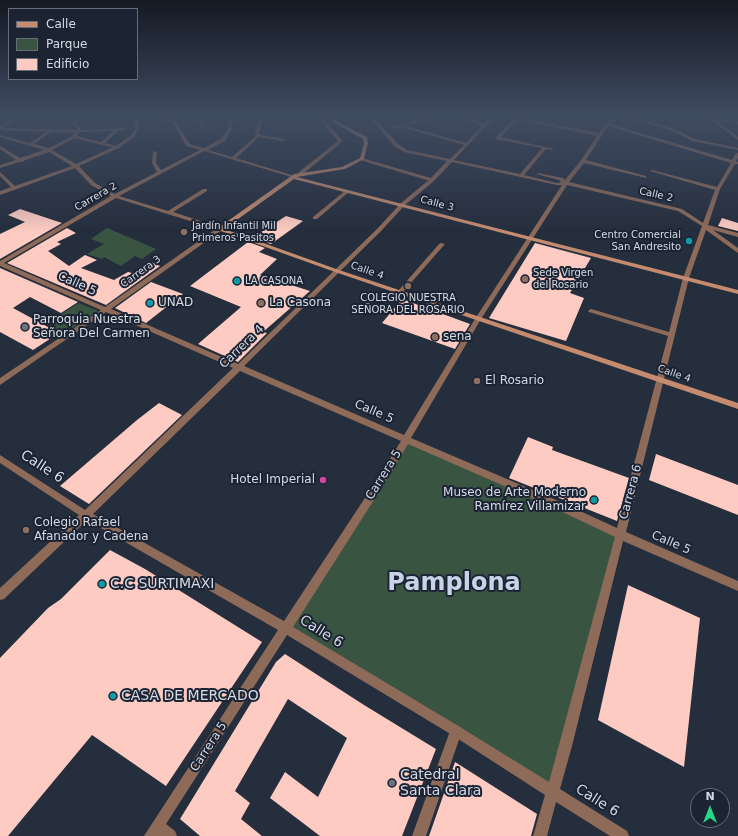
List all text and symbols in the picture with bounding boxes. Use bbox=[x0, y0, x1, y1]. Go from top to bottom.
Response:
legend bbox=[8, 8, 138, 80]
text: Calle bbox=[46, 17, 76, 31]
text: Parque bbox=[46, 37, 87, 51]
text: Edificio bbox=[46, 57, 89, 71]
street label: Carrera 2 bbox=[73, 180, 119, 214]
street label: Calle 2 bbox=[638, 185, 674, 205]
street label: Calle 3 bbox=[419, 194, 455, 214]
place label: Jardín Infantil Mil Primeros Pasitos bbox=[192, 220, 276, 244]
marker: Jardín Infantil Mil Primeros Pasitos bbox=[179, 227, 189, 237]
place label: Centro Comercial San Andresito bbox=[594, 229, 681, 252]
marker: Centro Comercial San Andresito bbox=[684, 236, 694, 246]
street label: Carrera 3 bbox=[119, 253, 163, 291]
street label: Calle 4 bbox=[349, 260, 385, 282]
place label: Sede Virgen del Rosario bbox=[533, 267, 593, 290]
street label: Calle 5 bbox=[55, 269, 99, 299]
marker: Sede Virgen del Rosario bbox=[520, 274, 530, 284]
place label: LA CASONA bbox=[245, 275, 303, 287]
marker: LA CASONA bbox=[232, 276, 242, 286]
marker: COLEGIO NUESTRA SEÑORA DEL ROSARIO bbox=[403, 281, 413, 291]
place label: COLEGIO NUESTRA SEÑORA DEL ROSARIO bbox=[351, 292, 465, 316]
place label: UNAD bbox=[158, 296, 193, 310]
place label: La Casona bbox=[269, 296, 331, 310]
marker: UNAD bbox=[145, 298, 155, 308]
marker: La Casona bbox=[256, 298, 266, 308]
place label: Parroquia Nuestra Señora Del Carmen bbox=[33, 313, 150, 341]
marker: Parroquia Nuestra Señora Del Carmen bbox=[20, 322, 30, 332]
street label: Carrera 4 bbox=[217, 322, 267, 372]
place label: sena bbox=[443, 330, 472, 344]
marker: sena bbox=[430, 332, 440, 342]
street label: Calle 4 bbox=[656, 363, 692, 385]
place label: El Rosario bbox=[485, 374, 544, 388]
marker: El Rosario bbox=[472, 376, 482, 386]
street label: Calle 5 bbox=[352, 397, 396, 427]
street label: Calle 6 bbox=[17, 447, 67, 487]
street label: Carrera 5 bbox=[363, 447, 405, 503]
street label: Carrera 6 bbox=[617, 463, 645, 521]
place label: Hotel Imperial bbox=[230, 473, 315, 487]
marker: Hotel Imperial bbox=[318, 475, 328, 485]
place label: Museo de Arte Moderno Ramírez Villamizar bbox=[443, 486, 586, 514]
marker: Museo de Arte Moderno Ramírez Villamizar bbox=[589, 495, 599, 505]
place label: Colegio Rafael Afanador y Cadena bbox=[34, 516, 149, 544]
marker: Colegio Rafael Afanador y Cadena bbox=[21, 525, 31, 535]
street label: Calle 5 bbox=[649, 528, 693, 558]
district label: Pamplona bbox=[387, 570, 521, 598]
place label: C.C SURTIMAXI bbox=[110, 576, 214, 592]
marker: C.C SURTIMAXI bbox=[97, 579, 107, 589]
street label: Calle 6 bbox=[296, 612, 346, 652]
place label: CASA DE MERCADO bbox=[121, 688, 259, 704]
marker: CASA DE MERCADO bbox=[108, 691, 118, 701]
street label: Carrera 5 bbox=[188, 719, 230, 775]
place label: Catedral Santa Clara bbox=[400, 767, 481, 800]
marker: Catedral Santa Clara bbox=[387, 778, 397, 788]
street label: Calle 6 bbox=[572, 781, 622, 821]
north arrow bbox=[690, 788, 730, 828]
text: N bbox=[705, 790, 715, 803]

